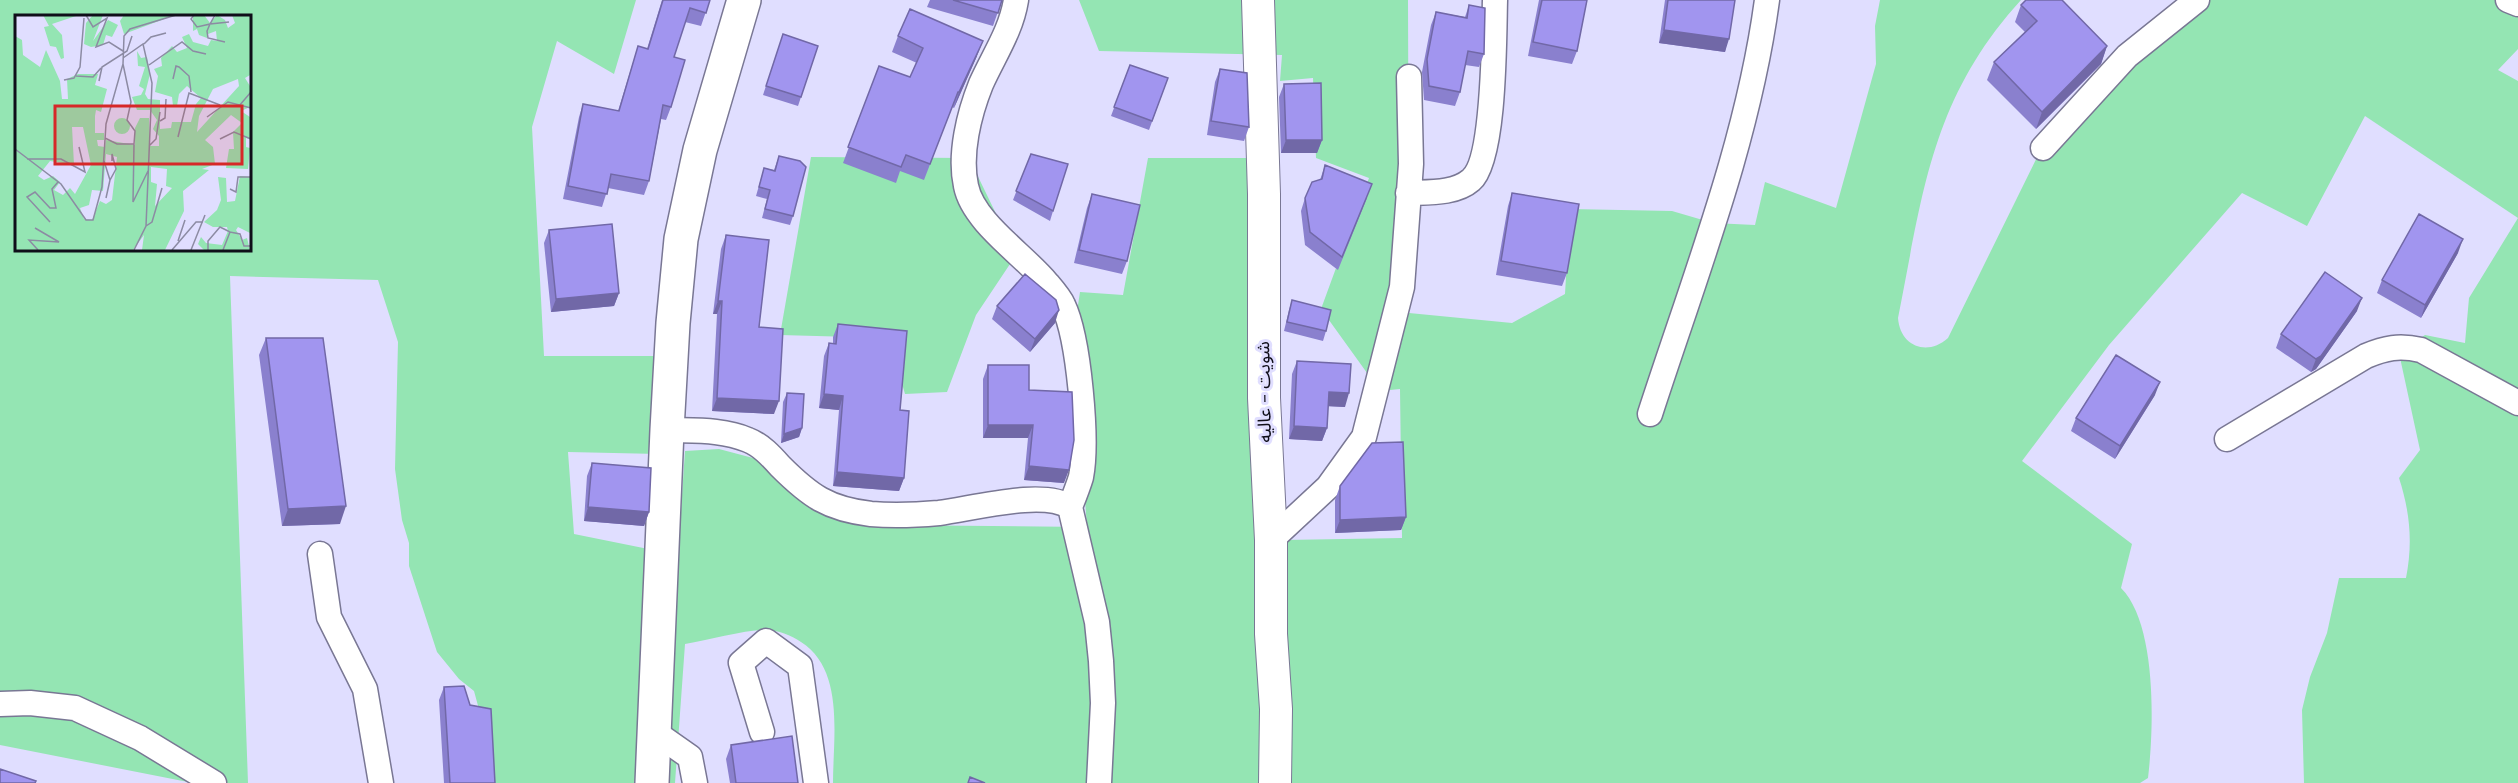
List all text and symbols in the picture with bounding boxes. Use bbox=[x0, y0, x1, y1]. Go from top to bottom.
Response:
inset map bbox=[15, 15, 250, 250]
street label: شويت - عاليه bbox=[1251, 341, 1277, 443]

